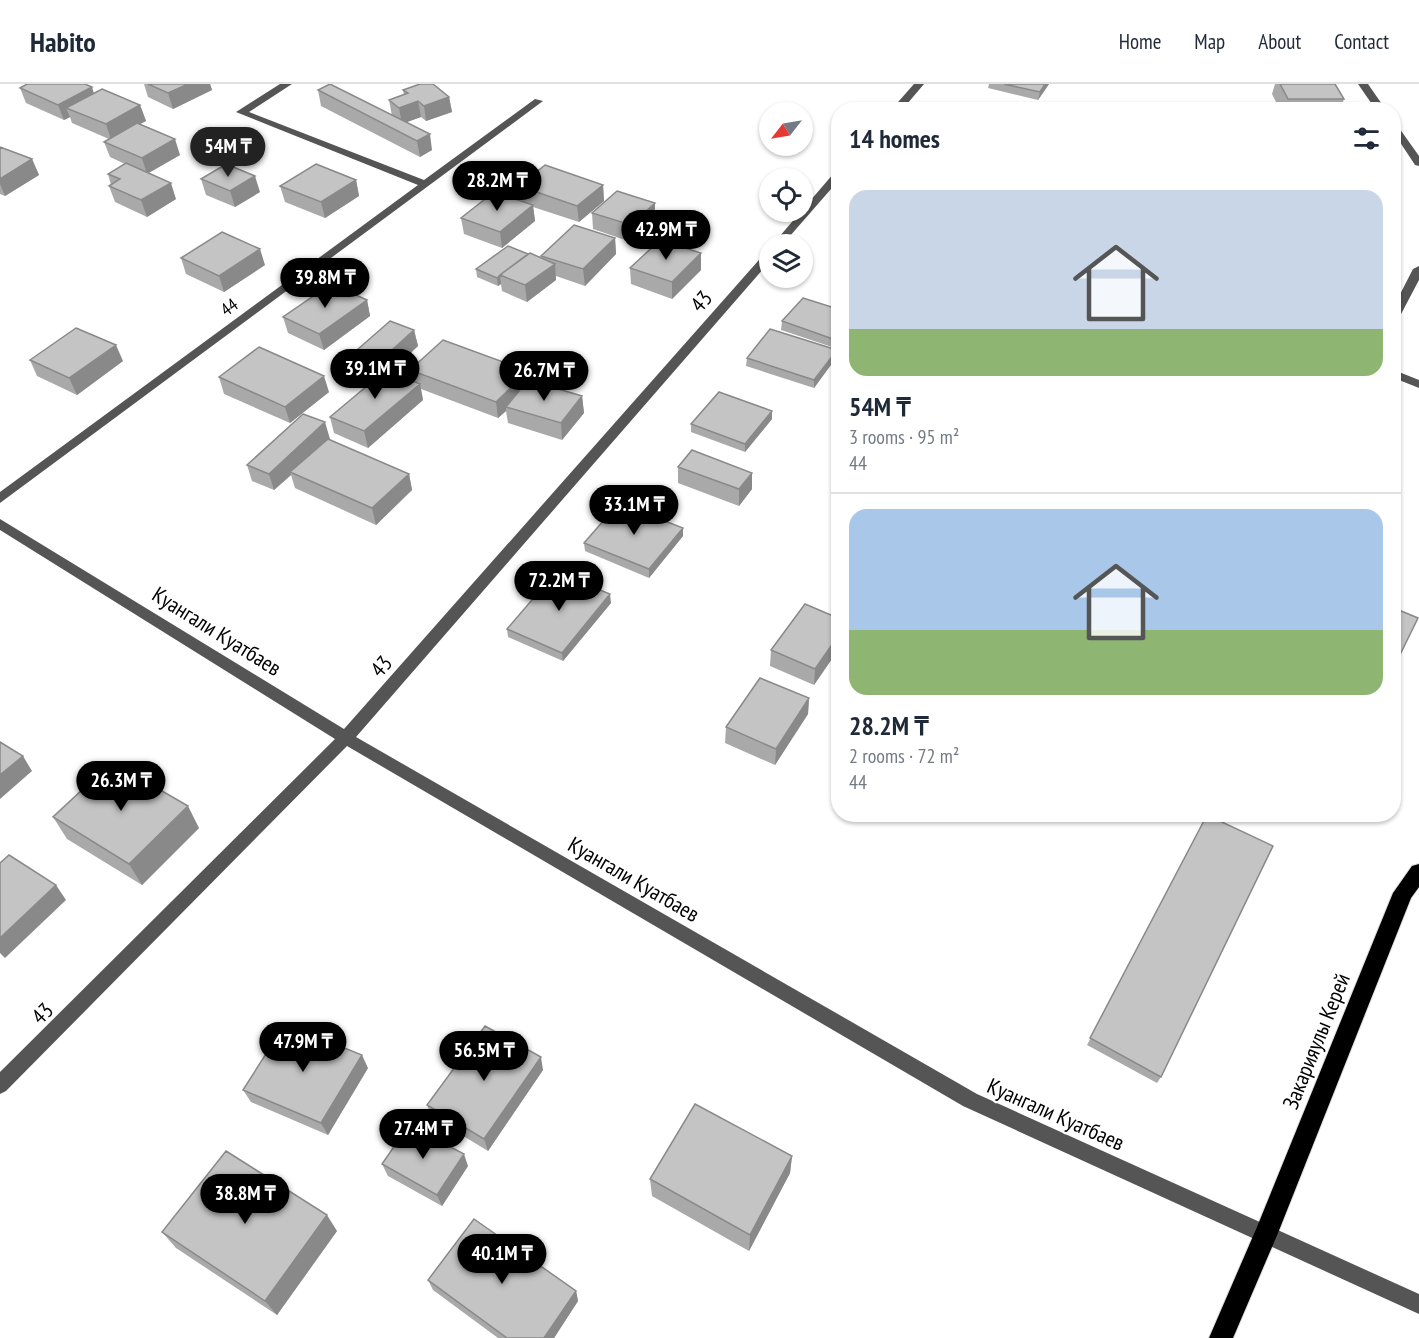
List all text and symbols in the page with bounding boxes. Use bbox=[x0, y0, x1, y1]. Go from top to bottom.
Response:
text: Habito bbox=[30, 23, 96, 60]
text: Home bbox=[1119, 28, 1161, 55]
text: Map bbox=[1194, 28, 1225, 55]
text: About bbox=[1258, 28, 1301, 55]
text: Contact bbox=[1334, 28, 1389, 55]
north arrow bbox=[759, 102, 813, 156]
map controls bbox=[759, 102, 813, 288]
text: 14 homes bbox=[849, 122, 940, 155]
icon: filters bbox=[1350, 122, 1383, 155]
pin: 54M ₸ bbox=[186, 127, 270, 178]
text: 54M ₸ bbox=[204, 133, 252, 159]
pin: 28.2M ₸ bbox=[442, 161, 552, 212]
text: 28.2M ₸ bbox=[466, 167, 528, 193]
button: locate bbox=[759, 168, 813, 222]
pin: 42.9M ₸ bbox=[611, 210, 721, 261]
text: 42.9M ₸ bbox=[635, 216, 697, 242]
icon: home bbox=[1062, 229, 1170, 337]
button: layers bbox=[759, 234, 813, 288]
pin: 39.8M ₸ bbox=[270, 258, 380, 309]
text: 39.8M ₸ bbox=[294, 264, 356, 290]
street label: 43 bbox=[684, 284, 718, 318]
street label: 44 bbox=[216, 293, 242, 321]
pin: 39.1M ₸ bbox=[320, 349, 430, 400]
pin: 26.7M ₸ bbox=[489, 351, 599, 402]
text: 39.1M ₸ bbox=[344, 355, 406, 381]
text: 26.7M ₸ bbox=[513, 357, 575, 383]
text: 54M ₸ bbox=[849, 390, 911, 423]
text: 3 rooms · 95 m² bbox=[849, 424, 959, 450]
text: 44 bbox=[849, 450, 867, 476]
pin: 33.1M ₸ bbox=[579, 485, 689, 536]
text: 33.1M ₸ bbox=[603, 491, 665, 517]
icon: home bbox=[1062, 548, 1170, 656]
pin: 72.2M ₸ bbox=[504, 561, 614, 612]
text: 72.2M ₸ bbox=[528, 567, 590, 593]
street label: Куангали Куатбаев bbox=[147, 580, 287, 682]
street label: 43 bbox=[364, 649, 398, 683]
text: 28.2M ₸ bbox=[849, 709, 929, 742]
text: 2 rooms · 72 m² bbox=[849, 743, 959, 769]
pin: 26.3M ₸ bbox=[66, 761, 176, 812]
text: 26.3M ₸ bbox=[90, 767, 152, 793]
text: 44 bbox=[849, 769, 867, 795]
street label: Куангали Куатбаев bbox=[563, 830, 705, 928]
street label: Закарияулы Керей bbox=[1276, 969, 1356, 1113]
street label: 43 bbox=[25, 996, 59, 1030]
pin: 47.9M ₸ bbox=[248, 1022, 358, 1073]
text: 47.9M ₸ bbox=[273, 1028, 333, 1054]
pin: 56.5M ₸ bbox=[429, 1031, 539, 1082]
text: 56.5M ₸ bbox=[453, 1037, 515, 1063]
street label: Куангали Куатбаев bbox=[983, 1071, 1129, 1157]
pin: 27.4M ₸ bbox=[368, 1109, 478, 1160]
text: 27.4M ₸ bbox=[393, 1115, 453, 1141]
pin: 38.8M ₸ bbox=[190, 1174, 300, 1225]
text: 38.8M ₸ bbox=[214, 1180, 276, 1206]
pin: 40.1M ₸ bbox=[447, 1234, 557, 1285]
text: 40.1M ₸ bbox=[471, 1240, 533, 1266]

